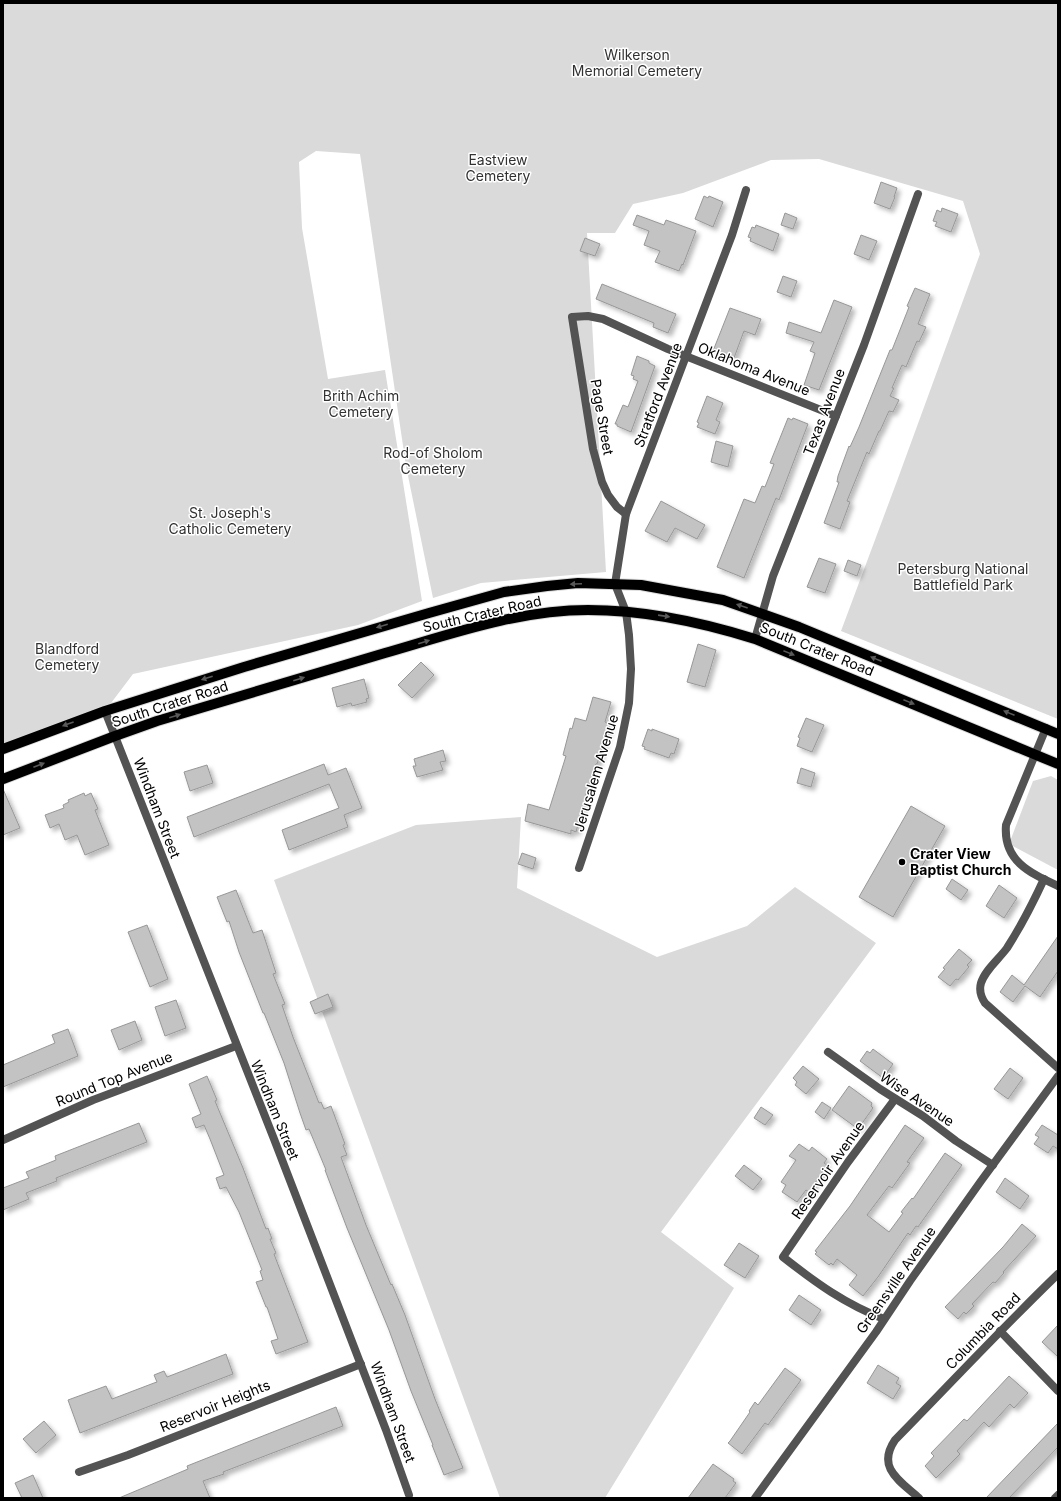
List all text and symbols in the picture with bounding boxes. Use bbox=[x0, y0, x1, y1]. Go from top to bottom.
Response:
park label: Wilkerson Memorial Cemetery bbox=[572, 46, 702, 79]
park label: Eastview Cemetery bbox=[466, 151, 531, 184]
street label: Oklahoma Avenue bbox=[696, 338, 813, 399]
street label: Stratford Avenue bbox=[630, 340, 685, 450]
street label: Texas Avenue bbox=[799, 366, 848, 458]
street label: Page Street bbox=[587, 378, 618, 457]
park label: Brith Achim Cemetery bbox=[323, 387, 399, 420]
park label: Rod-of Sholom Cemetery bbox=[383, 444, 483, 477]
park label: St. Joseph's Catholic Cemetery bbox=[169, 504, 292, 537]
park label: Petersburg National Battlefield Park bbox=[897, 560, 1029, 593]
one-way arrow bbox=[570, 580, 582, 587]
street label: South Crater Road bbox=[421, 592, 543, 635]
one-way arrow bbox=[736, 603, 748, 609]
one-way arrow bbox=[658, 613, 670, 619]
street label: South Crater Road bbox=[758, 618, 877, 679]
one-way arrow bbox=[375, 624, 388, 630]
one-way arrow bbox=[418, 639, 430, 645]
park label: Blandford Cemetery bbox=[35, 640, 100, 673]
one-way arrow bbox=[783, 650, 795, 656]
one-way arrow bbox=[870, 655, 882, 661]
one-way arrow bbox=[200, 676, 212, 682]
one-way arrow bbox=[294, 676, 306, 682]
street label: South Crater Road bbox=[109, 677, 230, 730]
one-way arrow bbox=[904, 699, 916, 705]
one-way arrow bbox=[1003, 710, 1015, 716]
street label: Jerusalem Avenue bbox=[570, 712, 621, 834]
one-way arrow bbox=[169, 713, 181, 719]
one-way arrow bbox=[62, 721, 74, 727]
street label: Windham Street bbox=[131, 755, 185, 861]
one-way arrow bbox=[34, 761, 46, 767]
place label: Crater View Baptist Church bbox=[910, 845, 1012, 878]
marker: Crater View Baptist Church bbox=[897, 857, 907, 867]
street label: Round Top Avenue bbox=[53, 1047, 175, 1110]
street label: Windham Street bbox=[248, 1058, 303, 1162]
street label: Wise Avenue bbox=[877, 1068, 958, 1130]
street label: Reservoir Avenue bbox=[787, 1117, 868, 1222]
street label: Greensville Avenue bbox=[852, 1223, 939, 1337]
street label: Columbia Road bbox=[942, 1289, 1024, 1373]
street label: Windham Street bbox=[367, 1359, 420, 1465]
street label: Reservoir Heights bbox=[157, 1376, 272, 1435]

